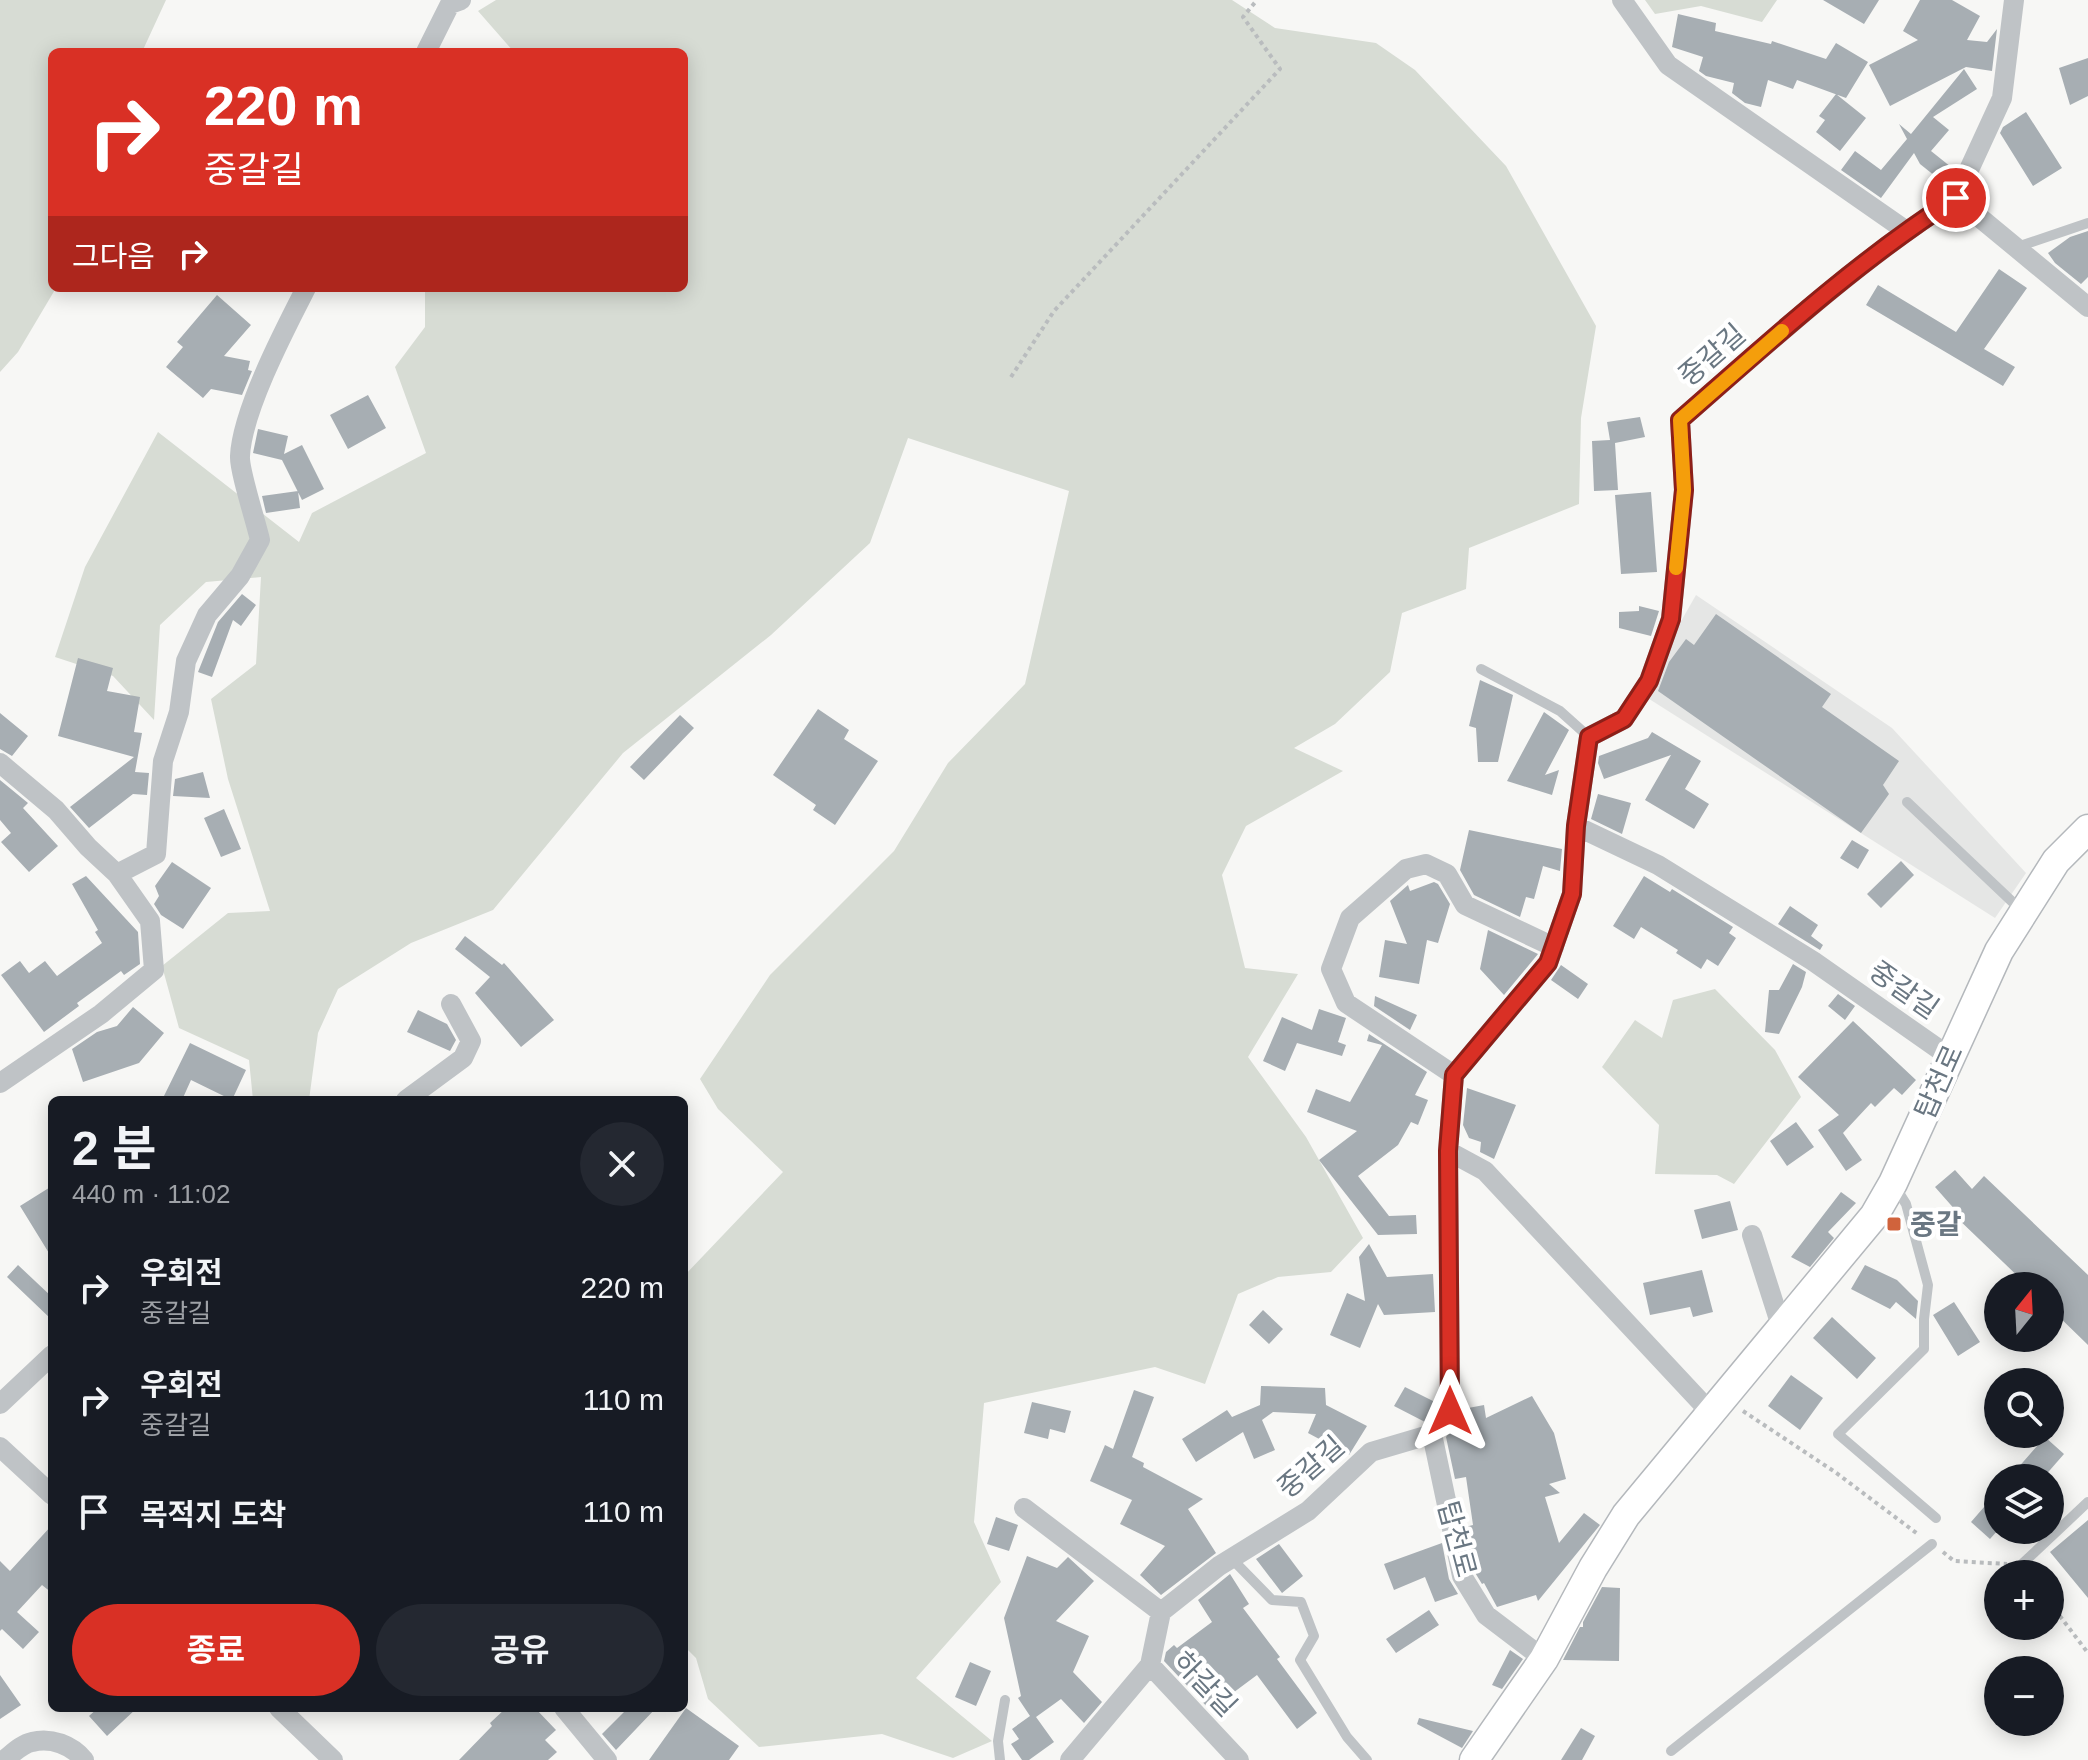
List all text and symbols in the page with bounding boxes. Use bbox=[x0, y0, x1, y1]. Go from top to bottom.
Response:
text: 220 m bbox=[204, 74, 363, 137]
icon: right bbox=[72, 80, 176, 184]
text: 중갈길 bbox=[204, 149, 303, 190]
pin bbox=[1922, 164, 1990, 232]
icon: arrive bbox=[1934, 176, 1978, 220]
icon: right bbox=[171, 232, 215, 276]
text: 그다음 bbox=[72, 240, 155, 273]
street label: 중갈길 bbox=[1673, 318, 1751, 392]
street label: 중갈길 bbox=[1863, 955, 1945, 1025]
street label: 탑천로 bbox=[1909, 1040, 1969, 1124]
text: 2 분 bbox=[72, 1122, 156, 1175]
button: close bbox=[580, 1122, 664, 1206]
text: 440 m · 11:02 bbox=[72, 1179, 231, 1209]
place label: 중갈 bbox=[1910, 1209, 1962, 1240]
marker: 중갈 bbox=[1885, 1215, 1903, 1233]
text: 우회전 bbox=[140, 1256, 223, 1289]
icon: right bbox=[72, 1266, 116, 1310]
text: 220 m bbox=[581, 1271, 664, 1304]
north arrow bbox=[1984, 1272, 2064, 1352]
map controls bbox=[1984, 1272, 2064, 1736]
text: 중갈길 bbox=[140, 1298, 212, 1328]
text: 우회전 bbox=[140, 1368, 223, 1401]
button: search bbox=[1984, 1368, 2064, 1448]
position arrow bbox=[1408, 1369, 1492, 1453]
icon: right bbox=[72, 1378, 116, 1422]
text: 110 m bbox=[583, 1383, 664, 1416]
text: 중갈길 bbox=[140, 1410, 212, 1440]
street label: 중갈길 bbox=[1272, 1430, 1350, 1504]
button: layers bbox=[1984, 1464, 2064, 1544]
icon: arrive bbox=[72, 1490, 116, 1534]
text: 110 m bbox=[583, 1495, 664, 1528]
text: 목적지 도착 bbox=[140, 1498, 286, 1531]
street label: 탑천로 bbox=[1432, 1498, 1482, 1580]
button: + bbox=[1984, 1560, 2064, 1640]
button: 종료 bbox=[72, 1604, 360, 1696]
button: 공유 bbox=[376, 1604, 664, 1696]
street label: 하갈길 bbox=[1167, 1645, 1243, 1723]
button: − bbox=[1984, 1656, 2064, 1736]

